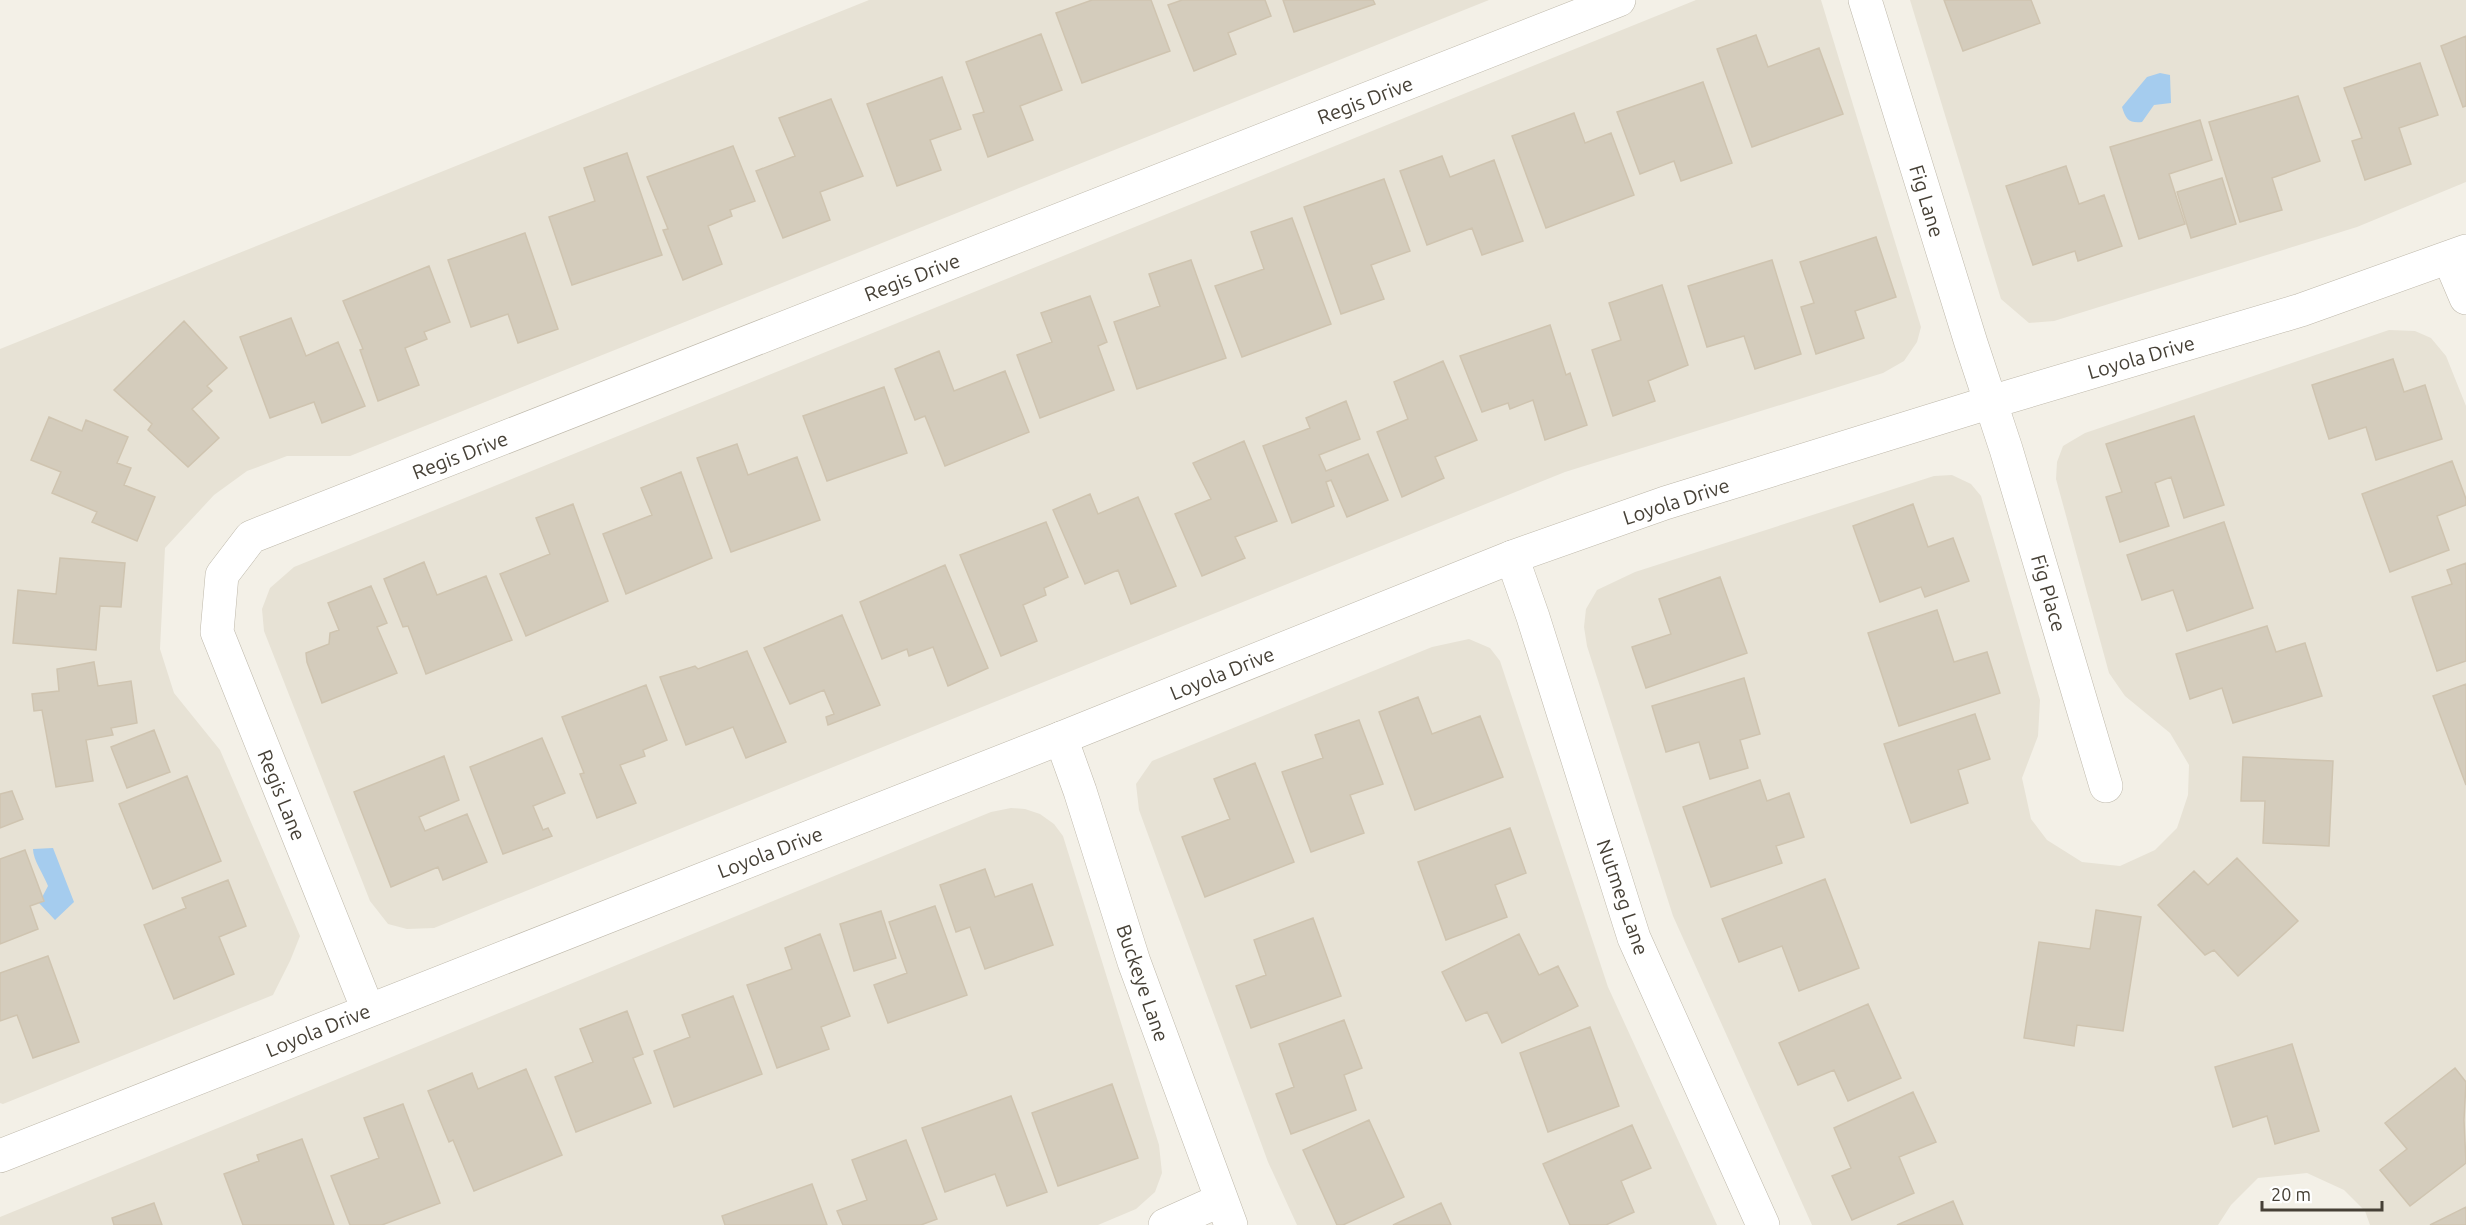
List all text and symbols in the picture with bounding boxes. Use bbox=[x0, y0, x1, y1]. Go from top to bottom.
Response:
street label: Regis Drive bbox=[1314, 71, 1416, 129]
street label: Fig Lane bbox=[1905, 162, 1949, 240]
street label: Regis Drive bbox=[861, 248, 963, 306]
street label: Loyola Drive bbox=[2085, 331, 2197, 383]
street label: Regis Drive bbox=[409, 426, 511, 484]
street label: Loyola Drive bbox=[1620, 473, 1732, 529]
street label: Fig Place bbox=[2027, 552, 2071, 634]
street label: Loyola Drive bbox=[1166, 642, 1278, 704]
street label: Regis Lane bbox=[253, 746, 311, 844]
street label: Loyola Drive bbox=[714, 821, 826, 883]
street label: Nutmeg Lane bbox=[1592, 836, 1654, 958]
street label: Buckeye Lane bbox=[1112, 921, 1174, 1045]
street label: Loyola Drive bbox=[262, 999, 374, 1061]
scale bar bbox=[2262, 1174, 2382, 1212]
text: 20 m bbox=[2271, 1184, 2311, 1204]

